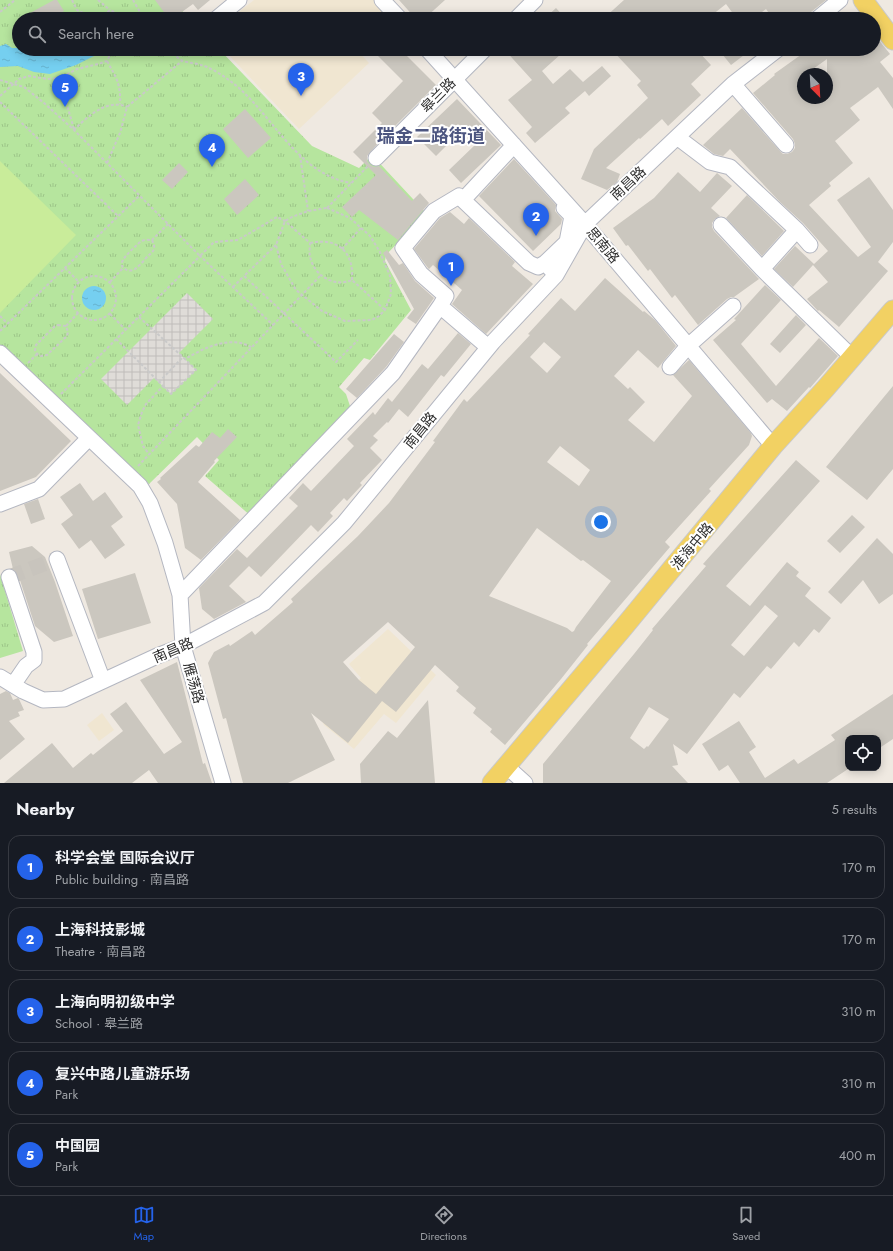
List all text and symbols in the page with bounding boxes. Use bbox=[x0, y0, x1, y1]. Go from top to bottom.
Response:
search box bbox=[12, 12, 881, 56]
icon: search bbox=[26, 23, 48, 45]
text: Search here bbox=[58, 23, 134, 45]
pin: 3 bbox=[288, 63, 314, 96]
north arrow bbox=[797, 68, 833, 104]
street label: 皋兰路 bbox=[416, 73, 460, 117]
pin: 5 bbox=[52, 74, 78, 107]
district label: 瑞金二路街道 bbox=[377, 123, 485, 149]
pin: 4 bbox=[199, 134, 225, 167]
street label: 南昌路 bbox=[606, 161, 650, 205]
pin: 2 bbox=[523, 203, 549, 236]
street label: 思南路 bbox=[582, 222, 624, 268]
pin: 1 bbox=[438, 253, 464, 286]
street label: 南昌路 bbox=[399, 407, 441, 453]
your location bbox=[591, 512, 611, 532]
street label: 淮海中路 bbox=[666, 518, 718, 574]
street label: 南昌路 bbox=[150, 633, 196, 667]
street label: 雁荡路 bbox=[179, 660, 209, 706]
map controls bbox=[845, 735, 881, 771]
button: locate bbox=[845, 735, 881, 771]
text: Nearby bbox=[16, 797, 74, 821]
text: 5 results bbox=[831, 800, 877, 819]
text: 科学会堂 国际会议厅 bbox=[55, 847, 195, 869]
text: 1 bbox=[27, 858, 33, 877]
text: 170 m bbox=[841, 858, 876, 877]
text: Public building · 南昌路 bbox=[55, 870, 189, 889]
text: 上海科技影城 bbox=[55, 919, 145, 941]
text: 2 bbox=[26, 930, 34, 949]
text: 170 m bbox=[841, 930, 876, 949]
text: Theatre · 南昌路 bbox=[55, 942, 146, 961]
text: 上海向明初级中学 bbox=[55, 991, 175, 1013]
text: 3 bbox=[26, 1002, 34, 1021]
text: 310 m bbox=[841, 1002, 876, 1021]
text: School · 皋兰路 bbox=[55, 1014, 143, 1033]
text: 复兴中路儿童游乐场 bbox=[55, 1063, 190, 1085]
text: 4 bbox=[25, 1074, 35, 1093]
text: 310 m bbox=[841, 1074, 876, 1093]
text: Park bbox=[55, 1085, 78, 1104]
text: 中国园 bbox=[55, 1135, 100, 1157]
text: 5 bbox=[26, 1146, 34, 1165]
text: 400 m bbox=[839, 1146, 876, 1165]
text: Park bbox=[55, 1157, 78, 1176]
tab: Map bbox=[133, 1204, 155, 1244]
tab: Directions bbox=[420, 1204, 467, 1244]
tab: Saved bbox=[732, 1204, 760, 1244]

